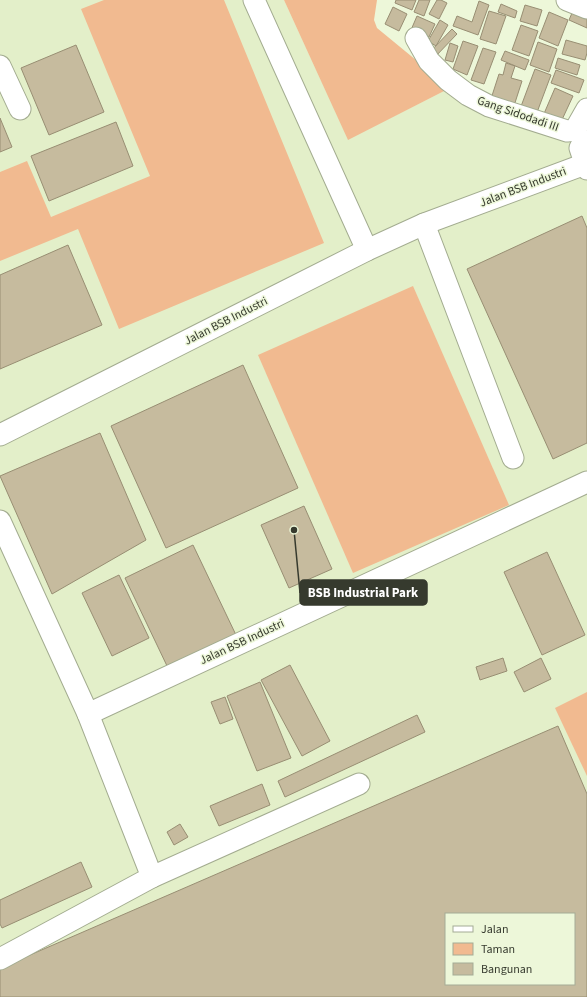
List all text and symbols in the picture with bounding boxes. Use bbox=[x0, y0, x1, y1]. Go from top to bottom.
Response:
street label: Gang Sidodadi III bbox=[475, 92, 561, 136]
street label: Jalan BSB Industri bbox=[477, 163, 569, 211]
street label: Jalan BSB Industri bbox=[181, 293, 271, 349]
callout: BSB Industrial Park bbox=[300, 580, 427, 605]
text: BSB Industrial Park bbox=[308, 584, 419, 602]
street label: Jalan BSB Industri bbox=[197, 615, 287, 669]
legend bbox=[445, 913, 575, 985]
text: Jalan bbox=[481, 921, 508, 938]
text: Taman bbox=[481, 941, 515, 958]
text: Bangunan bbox=[481, 961, 532, 978]

